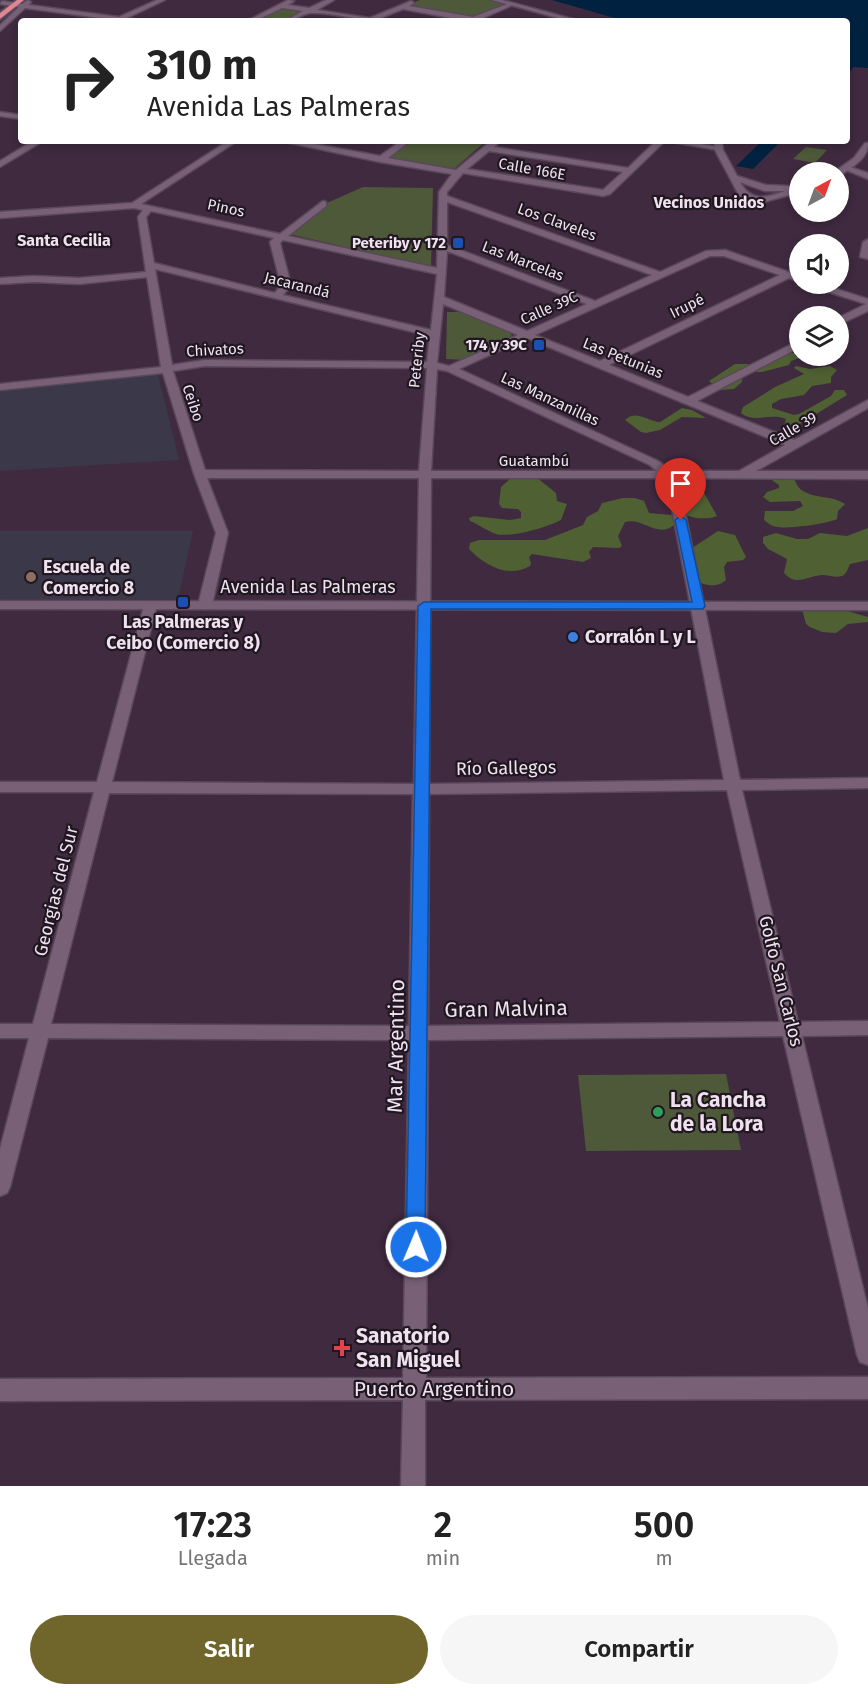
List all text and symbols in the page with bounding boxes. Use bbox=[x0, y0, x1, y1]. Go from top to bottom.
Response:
text: 310 m bbox=[147, 40, 257, 90]
icon: right bbox=[48, 42, 126, 120]
text: Avenida Las Palmeras bbox=[147, 91, 410, 123]
street label: Calle 166E bbox=[497, 154, 567, 184]
north arrow bbox=[789, 162, 849, 222]
map controls bbox=[789, 162, 849, 366]
district label: Vecinos Unidos bbox=[653, 193, 765, 212]
street label: Pinos bbox=[206, 195, 246, 221]
street label: Los Claveles bbox=[515, 199, 599, 245]
district label: Santa Cecilia bbox=[17, 231, 111, 250]
place label: Peteriby y 172 bbox=[352, 234, 446, 252]
button: sound bbox=[789, 234, 849, 294]
marker: Peteriby y 172 bbox=[451, 236, 465, 250]
street label: Las Marcelas bbox=[480, 237, 566, 285]
street label: Jacarandá bbox=[262, 268, 332, 302]
street label: Calle 39C bbox=[518, 287, 581, 329]
street label: Irupé bbox=[667, 290, 707, 322]
button: layers bbox=[789, 306, 849, 366]
street label: Peteriby bbox=[405, 331, 429, 389]
street label: Las Petunias bbox=[580, 334, 666, 382]
place label: 174 y 39C bbox=[466, 336, 527, 354]
marker: 174 y 39C bbox=[532, 338, 546, 352]
street label: Chivatos bbox=[186, 340, 244, 360]
street label: Las Manzanillas bbox=[498, 368, 602, 430]
street label: Ceibo bbox=[179, 382, 207, 424]
street label: Calle 39 bbox=[766, 408, 820, 450]
street label: Guatambú bbox=[499, 452, 569, 470]
pin bbox=[655, 458, 706, 520]
icon: arrive bbox=[664, 467, 697, 500]
place label: Escuela de Comercio 8 bbox=[43, 556, 134, 599]
marker: Escuela de Comercio 8 bbox=[24, 570, 38, 584]
street label: Avenida Las Palmeras bbox=[220, 576, 396, 598]
marker: Las Palmeras y Ceibo (Comercio 8) bbox=[176, 595, 190, 609]
place label: Las Palmeras y Ceibo (Comercio 8) bbox=[106, 611, 260, 654]
place label: Corralón L y L bbox=[585, 626, 696, 648]
marker: Corralón L y L bbox=[566, 630, 580, 644]
street label: Río Gallegos bbox=[456, 756, 556, 780]
street label: Georgias del Sur bbox=[29, 824, 83, 958]
street label: Golfo San Carlos bbox=[754, 913, 808, 1049]
street label: Mar Argentino bbox=[382, 979, 410, 1113]
street label: Gran Malvina bbox=[444, 995, 568, 1023]
place label: La Cancha de la Lora bbox=[670, 1087, 766, 1137]
marker: La Cancha de la Lora bbox=[651, 1105, 665, 1119]
position arrow bbox=[384, 1215, 448, 1279]
place label: Sanatorio San Miguel bbox=[356, 1323, 461, 1373]
marker: Sanatorio San Miguel bbox=[333, 1339, 351, 1357]
street label: Puerto Argentino bbox=[354, 1376, 514, 1402]
text: 17:23 bbox=[174, 1503, 252, 1547]
text: 2 bbox=[434, 1503, 452, 1547]
text: 500 bbox=[634, 1503, 694, 1547]
text: Llegada bbox=[178, 1546, 248, 1570]
text: min bbox=[426, 1546, 460, 1570]
text: m bbox=[655, 1546, 673, 1570]
button: Salir bbox=[30, 1615, 428, 1684]
button: Compartir bbox=[440, 1615, 838, 1684]

